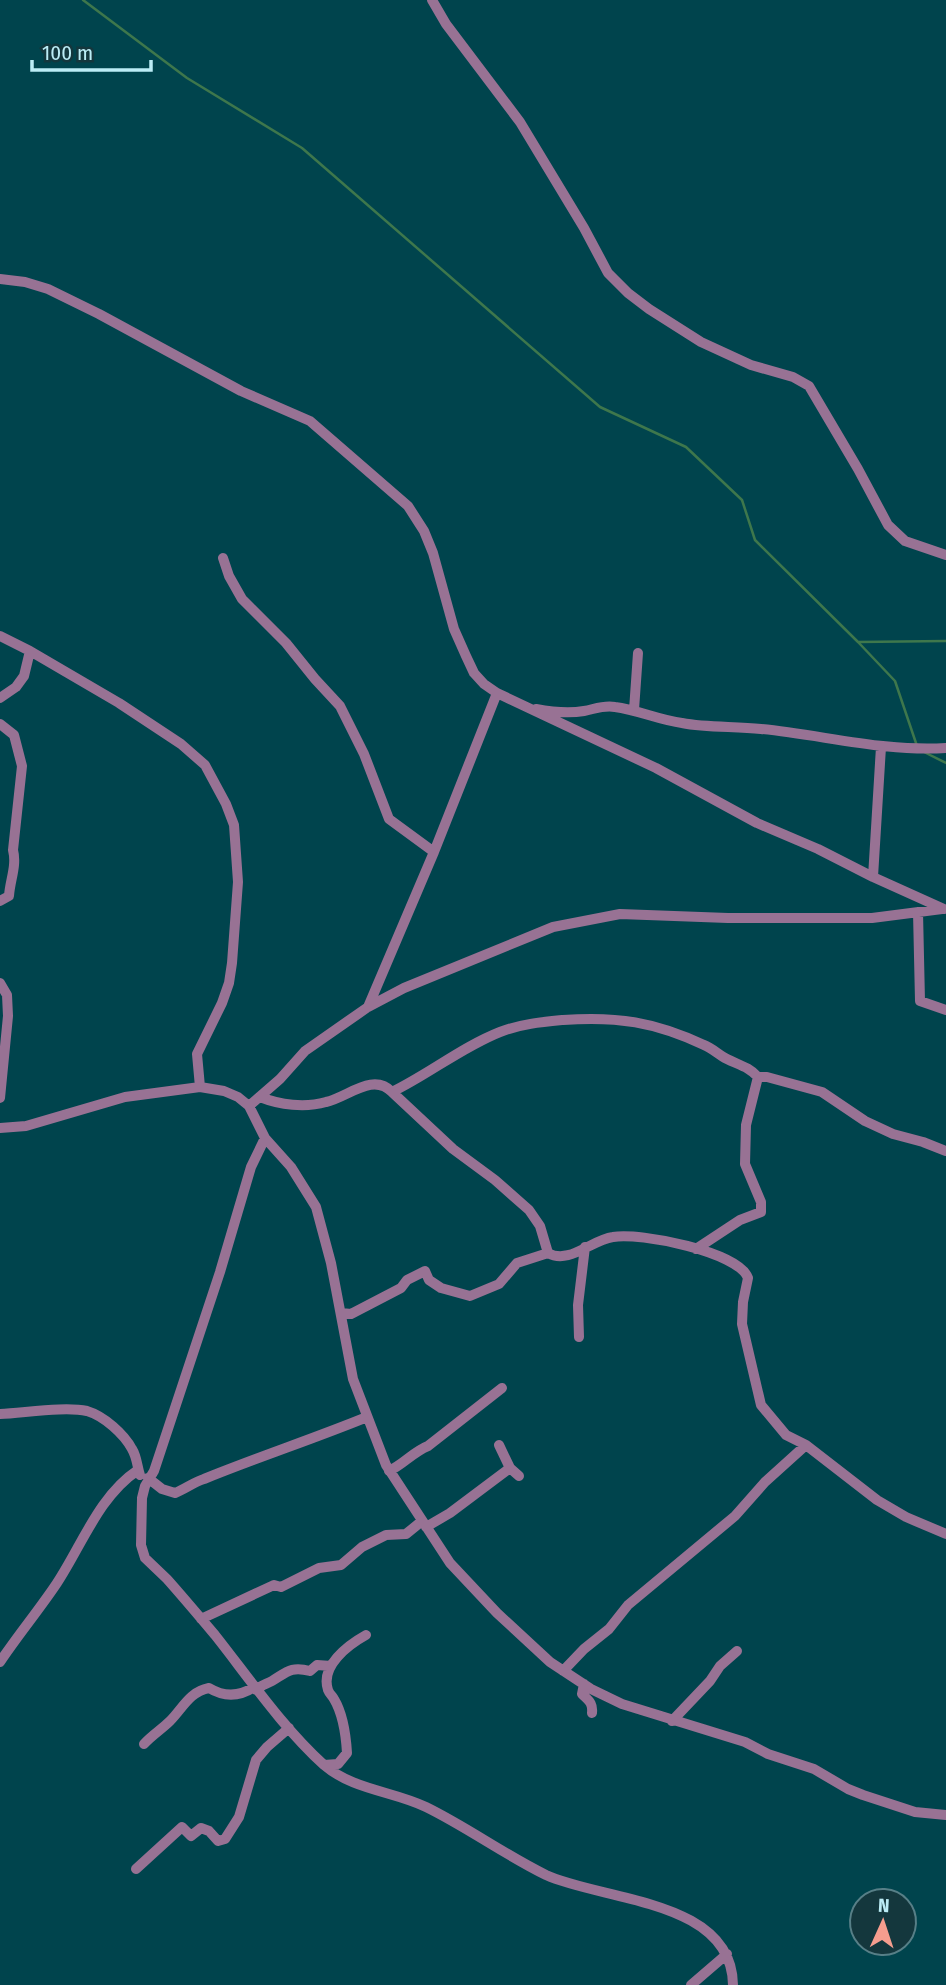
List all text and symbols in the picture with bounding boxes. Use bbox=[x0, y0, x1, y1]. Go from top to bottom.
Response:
scale bar bbox=[32, 28, 150, 72]
text: 100 m bbox=[42, 40, 93, 66]
north arrow bbox=[848, 1887, 918, 1957]
text: N bbox=[878, 1894, 890, 1917]

